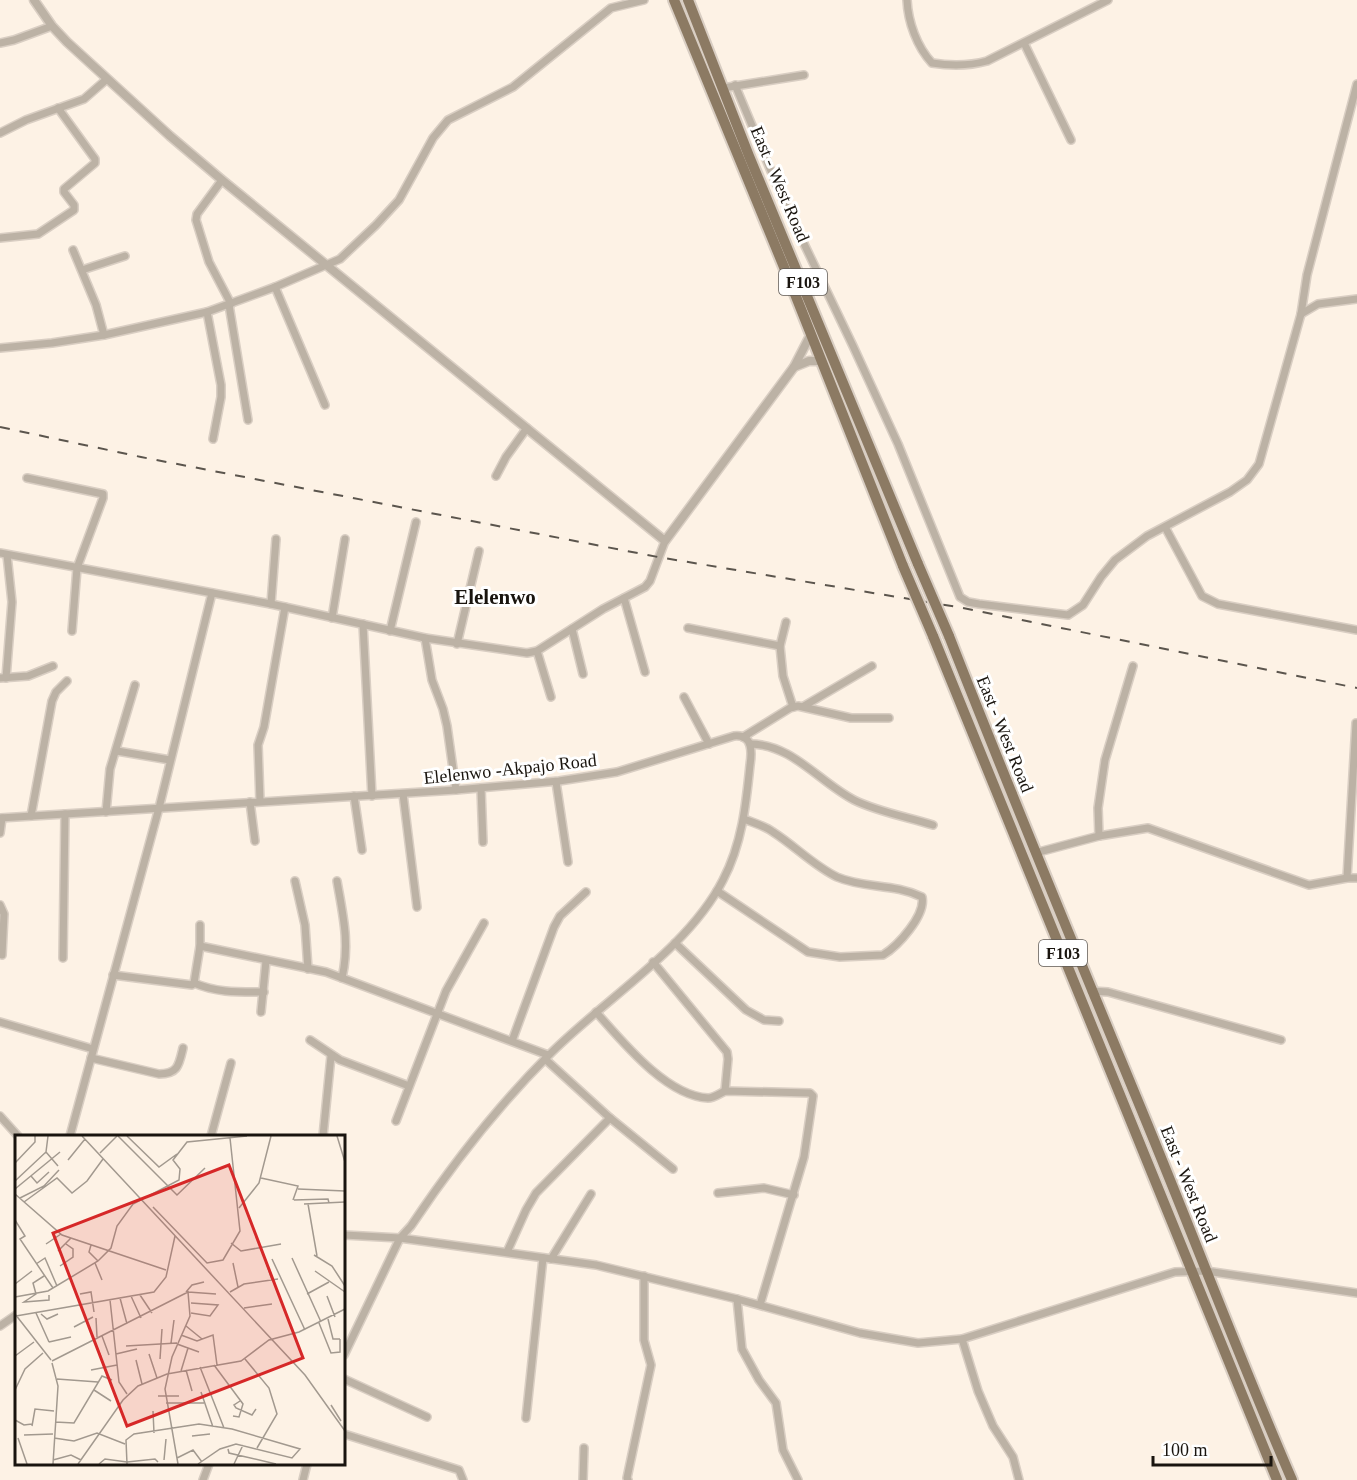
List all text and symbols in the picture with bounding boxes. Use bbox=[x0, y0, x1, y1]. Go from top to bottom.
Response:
street label: East - West Road bbox=[747, 123, 813, 245]
road number: F103 bbox=[779, 269, 827, 295]
district label: Elelenwo bbox=[454, 585, 536, 609]
street label: East - West Road bbox=[973, 673, 1037, 795]
street label: Elelenwo -Akpajo Road bbox=[422, 750, 598, 788]
road number: F103 bbox=[1039, 940, 1087, 966]
street label: East - West Road bbox=[1157, 1123, 1221, 1245]
inset map bbox=[15, 1135, 345, 1465]
scale bar bbox=[1153, 1429, 1272, 1467]
text: 100 m bbox=[1162, 1440, 1208, 1460]

